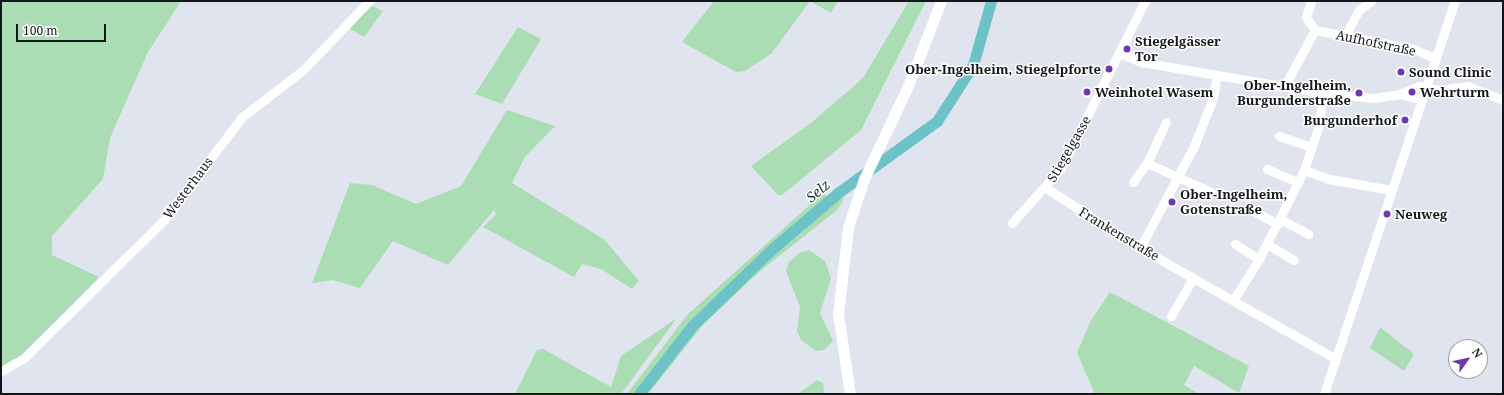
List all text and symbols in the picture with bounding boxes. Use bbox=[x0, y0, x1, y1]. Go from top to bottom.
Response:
scale bar bbox=[18, 16, 108, 42]
text: 100 m bbox=[23, 22, 58, 39]
street label: Aufhofstraße bbox=[1335, 27, 1417, 59]
place label: Stiegelgässer Tor bbox=[1135, 34, 1221, 65]
marker: Stiegelgässer Tor bbox=[1122, 44, 1132, 54]
place label: Ober-Ingelheim, Stiegelpforte bbox=[905, 61, 1101, 77]
marker: Ober-Ingelheim, Stiegelpforte bbox=[1104, 64, 1114, 74]
place label: Sound Clinic bbox=[1409, 64, 1492, 80]
marker: Sound Clinic bbox=[1396, 67, 1406, 77]
place label: Ober-Ingelheim, Burgunderstraße bbox=[1237, 78, 1351, 109]
place label: Weinhotel Wasem bbox=[1095, 84, 1213, 100]
place label: Wehrturm bbox=[1420, 84, 1490, 100]
marker: Weinhotel Wasem bbox=[1082, 87, 1092, 97]
marker: Wehrturm bbox=[1407, 87, 1417, 97]
marker: Ober-Ingelheim, Burgunderstraße bbox=[1354, 88, 1364, 98]
place label: Burgunderhof bbox=[1304, 112, 1397, 128]
street label: Stiegelgasse bbox=[1044, 113, 1094, 185]
marker: Burgunderhof bbox=[1400, 115, 1410, 125]
street label: Westerhaus bbox=[160, 154, 216, 222]
water label: Selz bbox=[803, 176, 833, 206]
place label: Ober-Ingelheim, Gotenstraße bbox=[1180, 187, 1287, 218]
marker: Ober-Ingelheim, Gotenstraße bbox=[1167, 197, 1177, 207]
street label: Frankenstraße bbox=[1076, 204, 1162, 264]
place label: Neuweg bbox=[1395, 206, 1447, 222]
marker: Neuweg bbox=[1382, 209, 1392, 219]
north arrow bbox=[1448, 339, 1488, 379]
text: N bbox=[1469, 345, 1486, 360]

